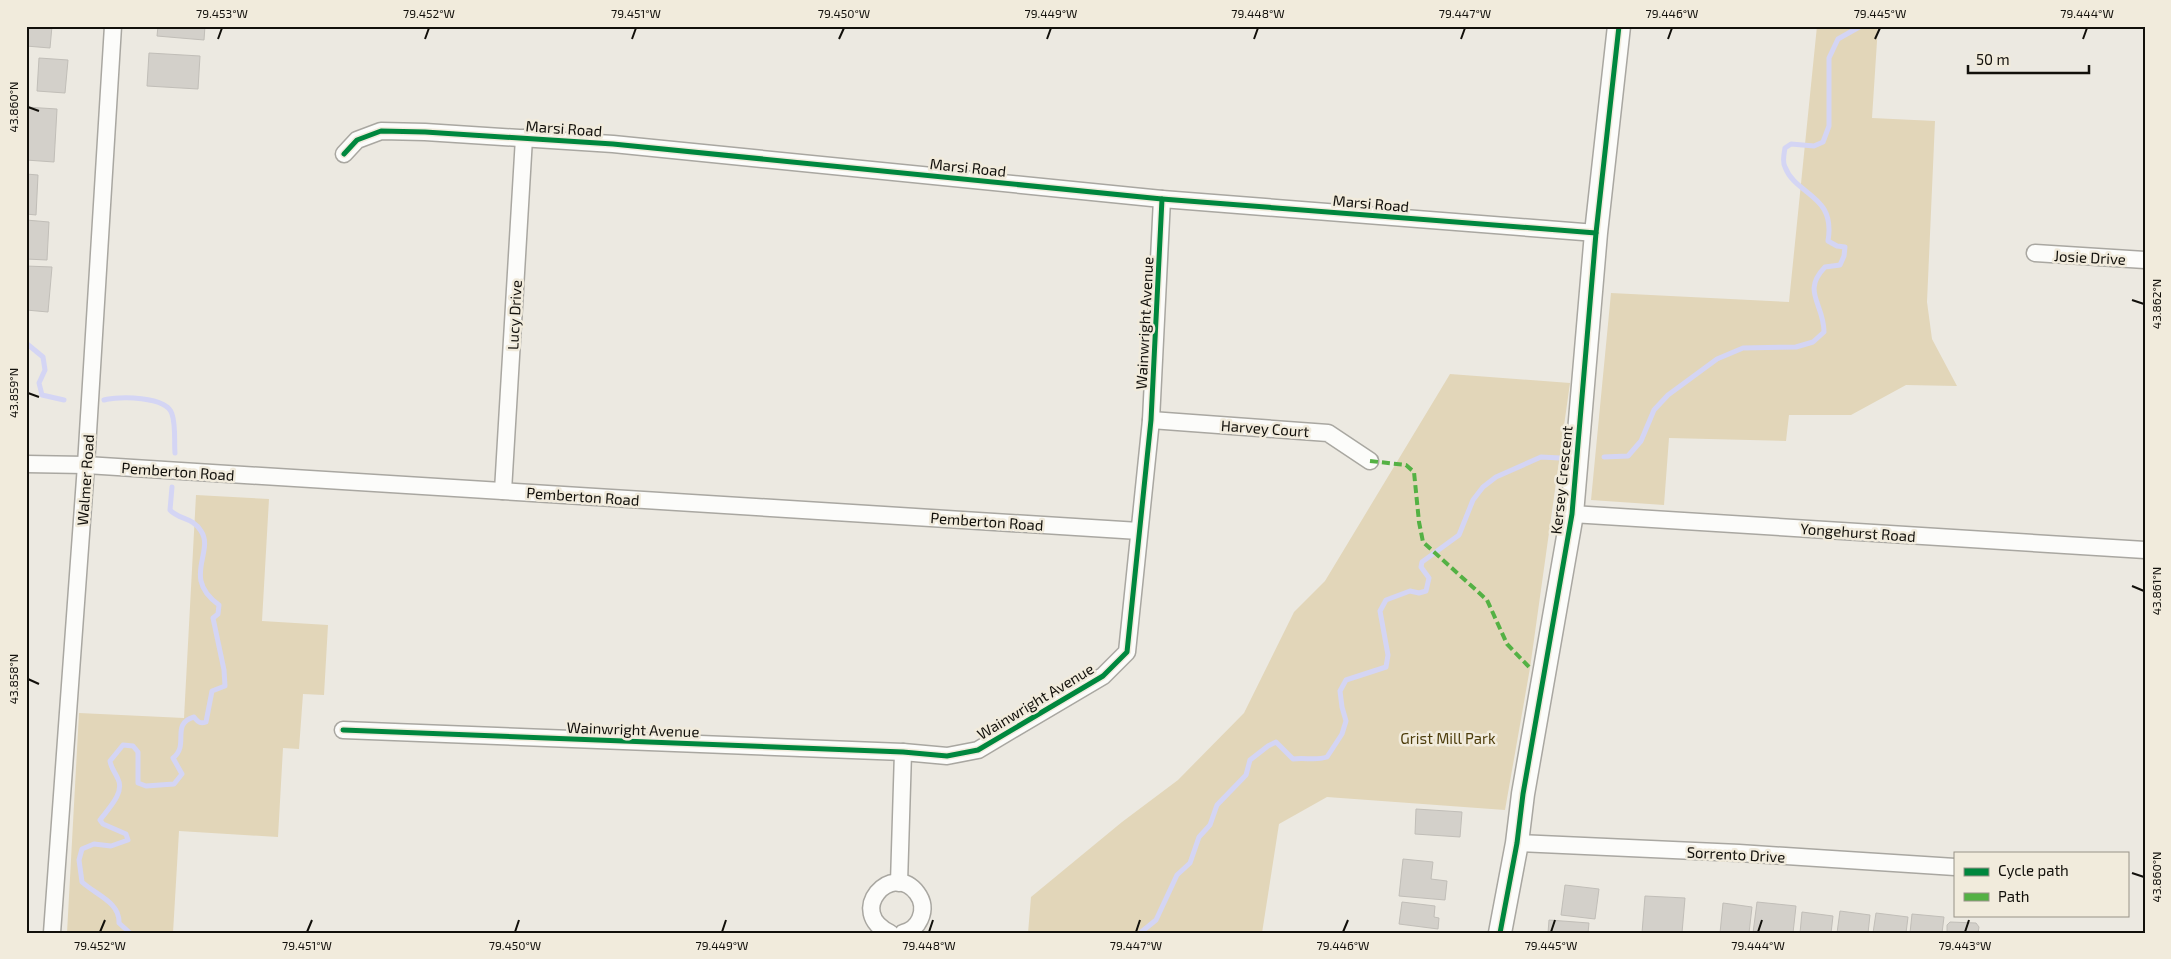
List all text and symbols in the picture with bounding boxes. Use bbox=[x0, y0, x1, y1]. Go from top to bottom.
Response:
text: 79.453°W bbox=[196, 6, 248, 20]
text: 79.452°W bbox=[403, 6, 455, 20]
text: 79.451°W bbox=[611, 6, 661, 20]
text: 79.450°W bbox=[818, 6, 870, 20]
text: 79.449°W bbox=[1024, 6, 1078, 20]
text: 79.448°W bbox=[1231, 6, 1285, 20]
text: 79.447°W bbox=[1439, 6, 1491, 20]
text: 79.446°W bbox=[1645, 6, 1699, 20]
text: 79.445°W bbox=[1854, 6, 1906, 20]
text: 79.444°W bbox=[2060, 6, 2114, 20]
scale bar bbox=[1968, 42, 2090, 74]
text: 50 m bbox=[1976, 50, 2010, 68]
text: 43.860°N bbox=[6, 81, 20, 133]
street label: Marsi Road bbox=[525, 116, 603, 140]
street label: Marsi Road bbox=[929, 154, 1007, 180]
street label: Marsi Road bbox=[1332, 191, 1410, 215]
street label: Josie Drive bbox=[2054, 246, 2126, 268]
street label: Wainwright Avenue bbox=[1132, 256, 1156, 390]
street label: Lucy Drive bbox=[503, 279, 525, 351]
text: 43.862°N bbox=[2149, 279, 2163, 329]
text: 43.859°N bbox=[6, 368, 20, 418]
street label: Harvey Court bbox=[1220, 416, 1310, 440]
street label: Kersey Crescent bbox=[1546, 425, 1576, 535]
street label: Walmer Road bbox=[73, 434, 97, 526]
street label: Pemberton Road bbox=[121, 458, 235, 484]
street label: Pemberton Road bbox=[526, 483, 640, 509]
street label: Pemberton Road bbox=[930, 508, 1044, 534]
street label: Yongehurst Road bbox=[1800, 519, 1916, 545]
text: 43.861°N bbox=[2149, 567, 2163, 615]
text: 43.858°N bbox=[6, 654, 20, 704]
street label: Wainwright Avenue bbox=[973, 659, 1097, 743]
street label: Wainwright Avenue bbox=[566, 718, 700, 740]
park label: Grist Mill Park bbox=[1400, 729, 1496, 747]
street label: Sorrento Drive bbox=[1686, 842, 1786, 866]
text: 43.860°N bbox=[2149, 851, 2163, 903]
legend bbox=[1954, 852, 2128, 916]
text: Cycle path bbox=[1998, 861, 2069, 879]
text: Path bbox=[1998, 887, 2029, 905]
text: 79.452°W bbox=[74, 938, 126, 952]
text: 79.451°W bbox=[282, 938, 332, 952]
text: 79.450°W bbox=[489, 938, 541, 952]
text: 79.449°W bbox=[695, 938, 749, 952]
text: 79.448°W bbox=[902, 938, 956, 952]
text: 79.447°W bbox=[1110, 938, 1162, 952]
text: 79.446°W bbox=[1316, 938, 1370, 952]
text: 79.445°W bbox=[1525, 938, 1577, 952]
text: 79.444°W bbox=[1731, 938, 1785, 952]
text: 79.443°W bbox=[1939, 938, 1991, 952]

